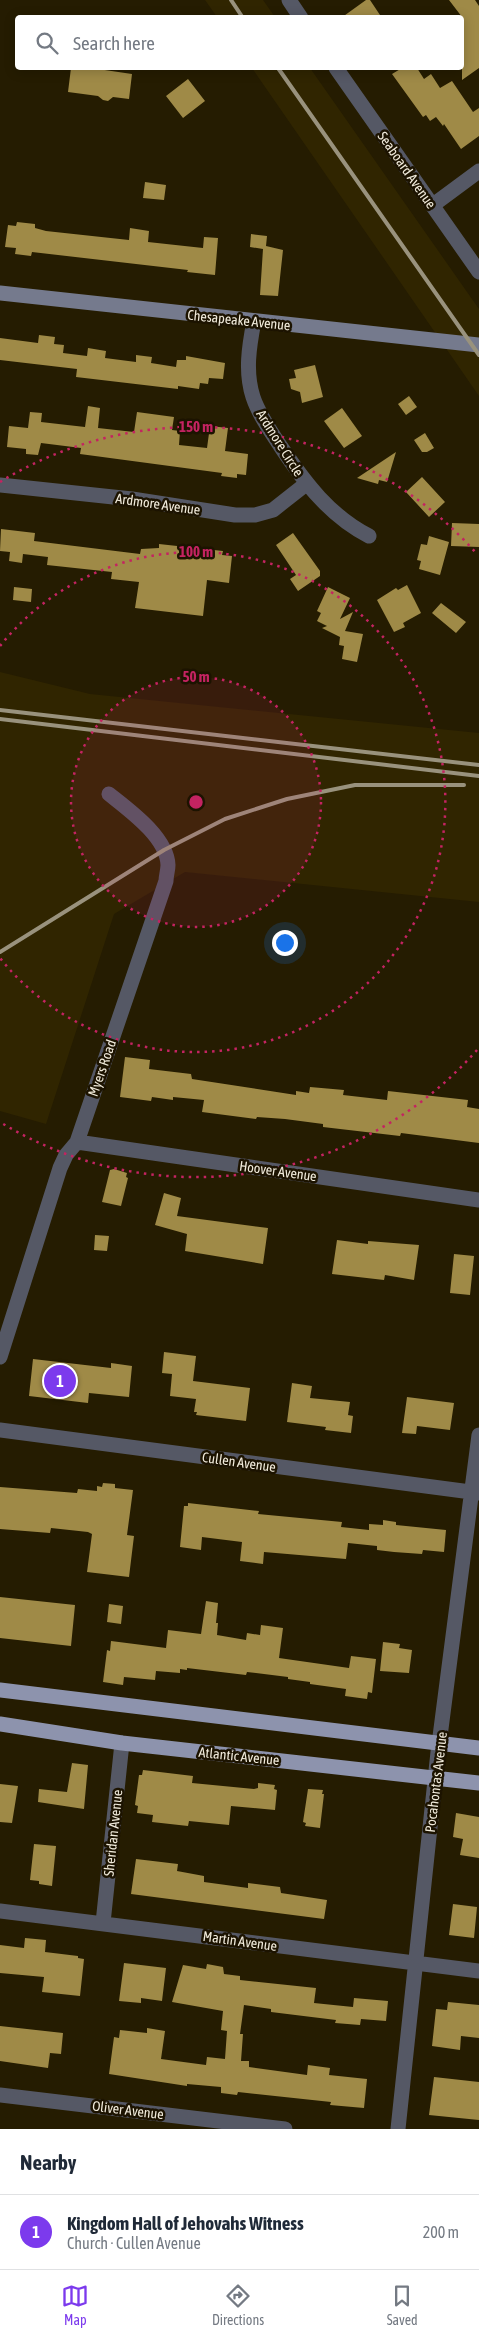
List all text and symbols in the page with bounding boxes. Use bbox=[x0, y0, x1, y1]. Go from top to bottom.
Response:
search box bbox=[15, 15, 464, 70]
icon: search bbox=[33, 29, 61, 57]
text: Search here bbox=[73, 32, 155, 54]
street label: Seaboard Avenue bbox=[375, 129, 439, 211]
street label: Chesapeake Avenue bbox=[187, 307, 291, 333]
street label: Ardmore Circle bbox=[253, 407, 307, 479]
text: 150 m bbox=[179, 418, 213, 435]
street label: Ardmore Avenue bbox=[115, 490, 201, 518]
text: 100 m bbox=[179, 543, 213, 560]
text: 50 m bbox=[183, 668, 210, 685]
centre of rings bbox=[187, 793, 205, 811]
your location bbox=[272, 930, 298, 956]
street label: Myers Road bbox=[85, 1037, 119, 1099]
street label: Hoover Avenue bbox=[238, 1158, 318, 1184]
pin: 1 bbox=[44, 1362, 76, 1400]
street label: Cullen Avenue bbox=[201, 1449, 277, 1475]
street label: Pocahontas Avenue bbox=[422, 1731, 450, 1833]
street label: Atlantic Avenue bbox=[198, 1744, 280, 1768]
street label: Sheridan Avenue bbox=[100, 1789, 126, 1877]
street label: Martin Avenue bbox=[202, 1928, 278, 1954]
street label: Oliver Avenue bbox=[91, 2098, 165, 2122]
text: Nearby bbox=[20, 2150, 76, 2174]
text: Kingdom Hall of Jehovahs Witness bbox=[67, 2212, 304, 2234]
text: 1 bbox=[32, 2223, 40, 2241]
text: 200 m bbox=[423, 2223, 459, 2241]
text: Church · Cullen Avenue bbox=[67, 2234, 201, 2252]
tab: Map bbox=[61, 2282, 89, 2328]
tab: Directions bbox=[212, 2282, 264, 2328]
tab: Saved bbox=[387, 2282, 418, 2328]

